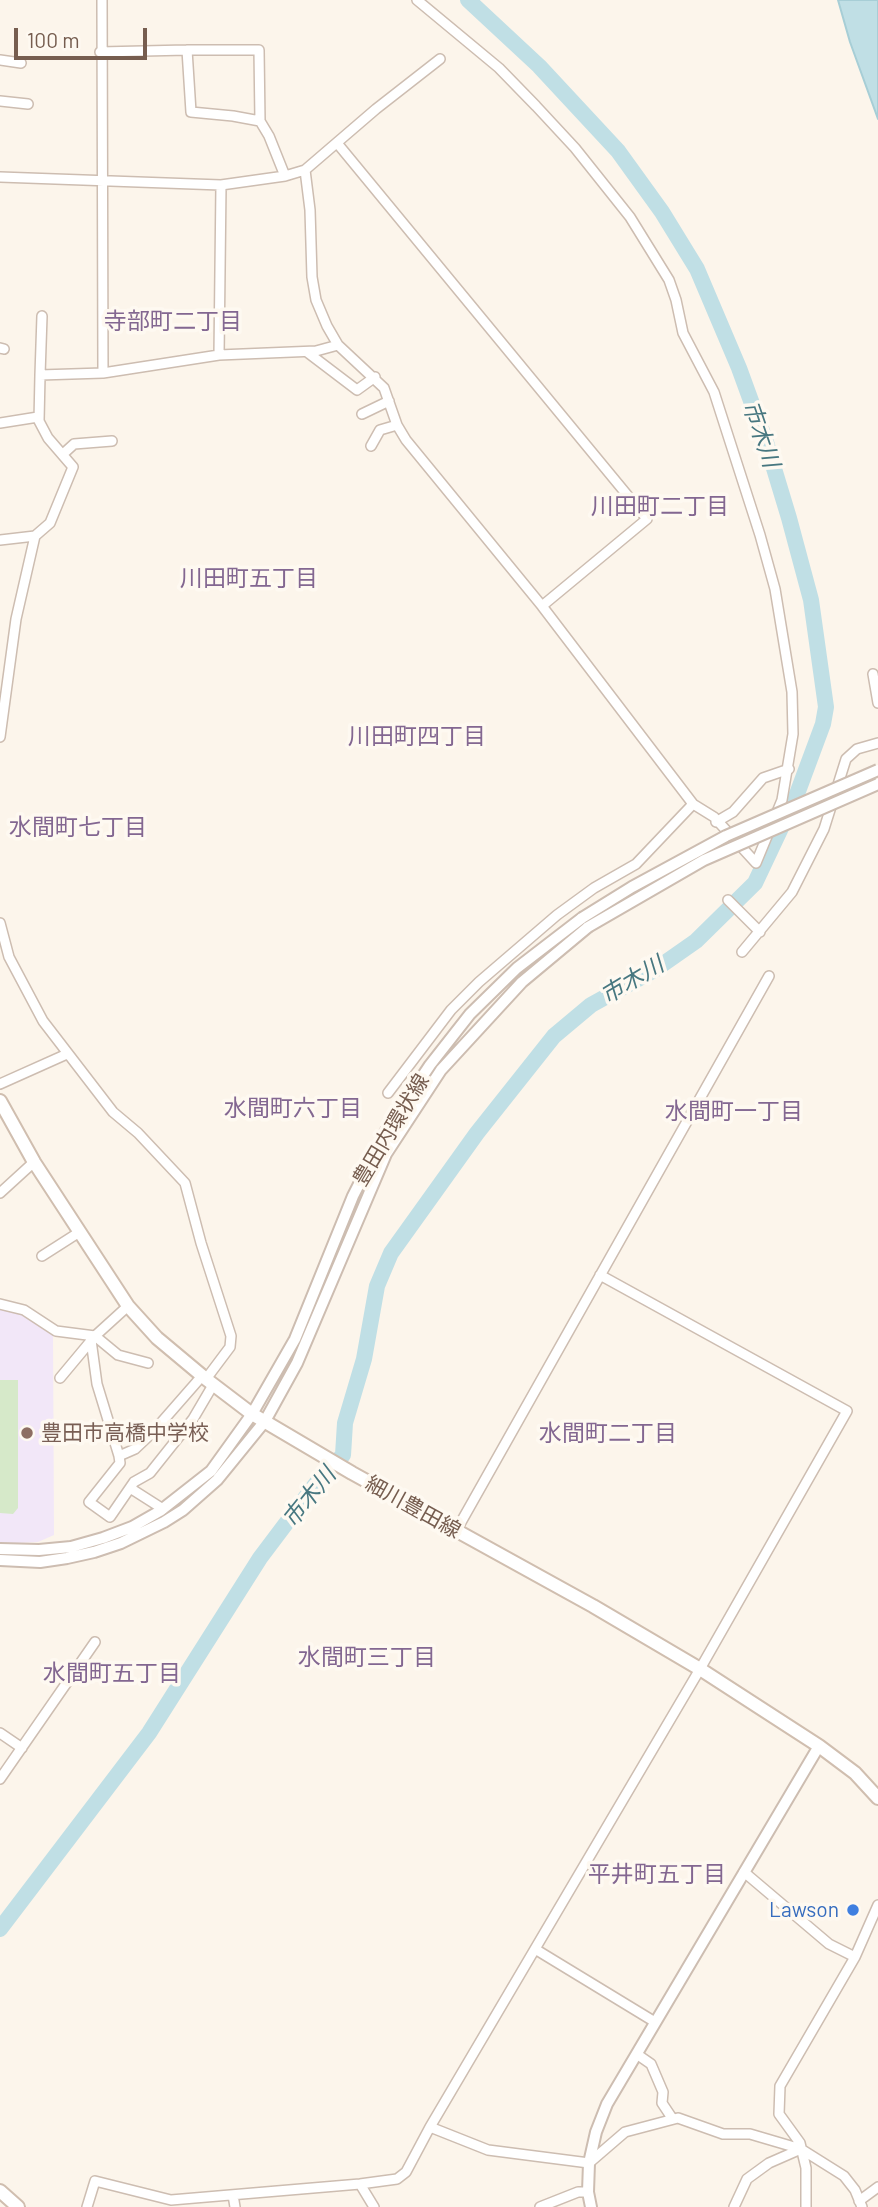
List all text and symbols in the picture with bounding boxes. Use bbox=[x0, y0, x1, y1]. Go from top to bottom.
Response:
scale bar bbox=[18, 14, 150, 58]
text: 100 m bbox=[27, 27, 80, 52]
district label: 寺部町二丁目 bbox=[104, 307, 242, 335]
water label: 市木川 bbox=[737, 397, 785, 471]
district label: 川田町二丁目 bbox=[591, 492, 729, 520]
district label: 川田町五丁目 bbox=[180, 564, 318, 592]
district label: 川田町四丁目 bbox=[348, 722, 486, 750]
district label: 水間町七丁目 bbox=[9, 813, 147, 841]
water label: 市木川 bbox=[595, 950, 669, 1010]
street label: 豊田内環状線 bbox=[348, 1070, 434, 1190]
district label: 水間町六丁目 bbox=[224, 1094, 362, 1122]
district label: 水間町一丁目 bbox=[665, 1097, 803, 1125]
district label: 水間町二丁目 bbox=[539, 1419, 677, 1447]
place label: 豊田市高橋中学校 bbox=[41, 1420, 209, 1446]
marker: 豊田市高橋中学校 bbox=[19, 1425, 35, 1441]
water label: 市木川 bbox=[277, 1462, 341, 1532]
street label: 細川豊田線 bbox=[361, 1471, 465, 1543]
district label: 水間町三丁目 bbox=[298, 1643, 436, 1671]
district label: 水間町五丁目 bbox=[43, 1659, 181, 1687]
district label: 平井町五丁目 bbox=[588, 1860, 726, 1888]
place label: Lawson bbox=[769, 1897, 839, 1923]
marker: Lawson bbox=[845, 1902, 861, 1918]

